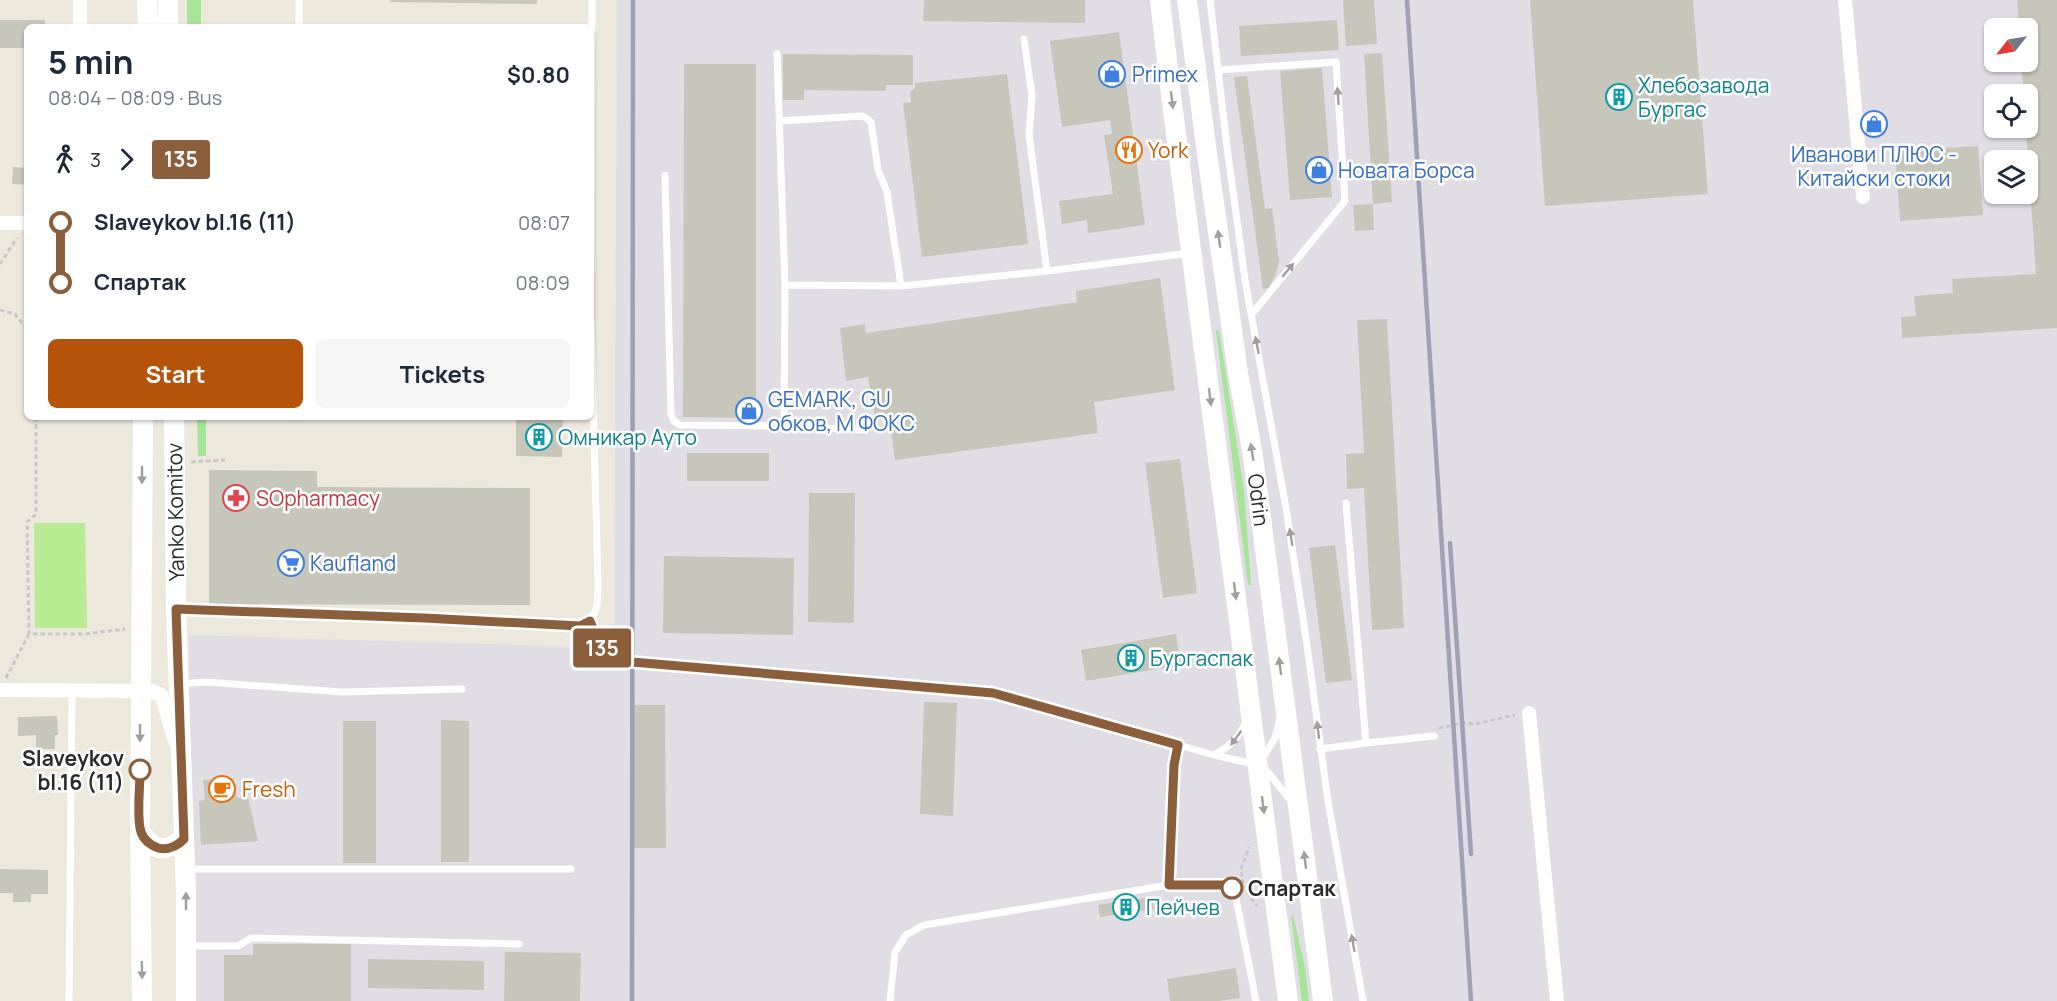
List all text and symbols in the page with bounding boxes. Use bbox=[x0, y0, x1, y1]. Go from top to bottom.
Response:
north arrow bbox=[1984, 18, 2038, 72]
map controls bbox=[1984, 18, 2038, 204]
text: 5 min bbox=[48, 39, 134, 84]
shop icon: Primex bbox=[1097, 59, 1127, 89]
text: $0.80 bbox=[507, 60, 570, 90]
place label: Primex bbox=[1132, 60, 1198, 88]
place label: Хлебозавода Бургас bbox=[1638, 71, 1769, 123]
building icon: Хлебозавода Бургас bbox=[1604, 82, 1634, 112]
text: 08:04 – 08:09 · Bus bbox=[48, 84, 222, 111]
button: locate bbox=[1984, 84, 2038, 138]
one-way arrow bbox=[1334, 86, 1343, 105]
one-way arrow bbox=[1167, 90, 1176, 109]
shop icon: Иванови ПЛЮС - Китайски стоки bbox=[1859, 109, 1889, 139]
restaurant icon: York bbox=[1114, 135, 1144, 165]
place label: York bbox=[1148, 136, 1189, 164]
place label: Иванови ПЛЮС - Китайски стоки bbox=[1791, 140, 1957, 192]
icon: walk bbox=[48, 143, 81, 176]
icon: forward bbox=[110, 143, 143, 176]
text: 135 bbox=[164, 145, 198, 173]
text: 3 bbox=[90, 146, 101, 173]
button: layers bbox=[1984, 150, 2038, 204]
shop icon: Новата Борса bbox=[1304, 155, 1334, 185]
place label: Новата Борса bbox=[1338, 156, 1475, 184]
text: Slaveykov bl.16 (11) bbox=[94, 207, 296, 237]
text: 08:07 bbox=[518, 209, 570, 236]
one-way arrow bbox=[1214, 229, 1223, 248]
one-way arrow bbox=[1281, 263, 1294, 278]
text: Спартак bbox=[94, 267, 186, 297]
text: 08:09 bbox=[516, 269, 570, 296]
one-way arrow bbox=[1252, 335, 1261, 354]
button: Start bbox=[48, 339, 303, 408]
button: Tickets bbox=[315, 339, 570, 408]
place label: GEMARK, GU обков, М ФОКС bbox=[768, 385, 915, 437]
one-way arrow bbox=[1205, 388, 1215, 407]
shop icon: GEMARK, GU обков, М ФОКС bbox=[734, 396, 764, 426]
building icon: Омникар Ауто bbox=[524, 422, 554, 452]
place label: Омникар Ауто bbox=[558, 423, 697, 451]
street label: Yanko Komitov bbox=[160, 442, 190, 581]
one-way arrow bbox=[1247, 442, 1256, 461]
one-way arrow bbox=[137, 466, 147, 485]
street label: Odrin bbox=[1242, 472, 1276, 528]
pharmacy icon: SOpharmacy bbox=[221, 483, 251, 513]
place label: SOpharmacy bbox=[256, 484, 380, 512]
one-way arrow bbox=[1286, 528, 1295, 547]
supermarket icon: Kaufland bbox=[276, 548, 306, 578]
place label: Kaufland bbox=[310, 549, 396, 577]
one-way arrow bbox=[1230, 581, 1239, 600]
line badge: 135 bbox=[568, 628, 636, 668]
text: 135 bbox=[585, 634, 619, 662]
building icon: Бургаспак bbox=[1116, 643, 1146, 673]
place label: Бургаспак bbox=[1150, 644, 1253, 672]
one-way arrow bbox=[1275, 657, 1284, 676]
one-way arrow bbox=[1313, 721, 1323, 740]
one-way arrow bbox=[135, 724, 145, 743]
one-way arrow bbox=[1230, 729, 1242, 745]
place label: Slaveykov bl.16 (11) bbox=[22, 744, 124, 796]
marker: Slaveykov bl.16 (11) bbox=[129, 759, 151, 781]
cafe icon: Fresh bbox=[207, 774, 237, 804]
place label: Fresh bbox=[242, 775, 296, 803]
one-way arrow bbox=[1258, 795, 1268, 814]
one-way arrow bbox=[1300, 850, 1310, 869]
place label: Спартак bbox=[1248, 874, 1336, 902]
marker: Спартак bbox=[1221, 877, 1243, 899]
one-way arrow bbox=[181, 891, 191, 910]
building icon: Пейчев bbox=[1111, 892, 1141, 922]
place label: Пейчев bbox=[1146, 893, 1220, 921]
one-way arrow bbox=[1348, 934, 1357, 953]
one-way arrow bbox=[137, 961, 147, 980]

